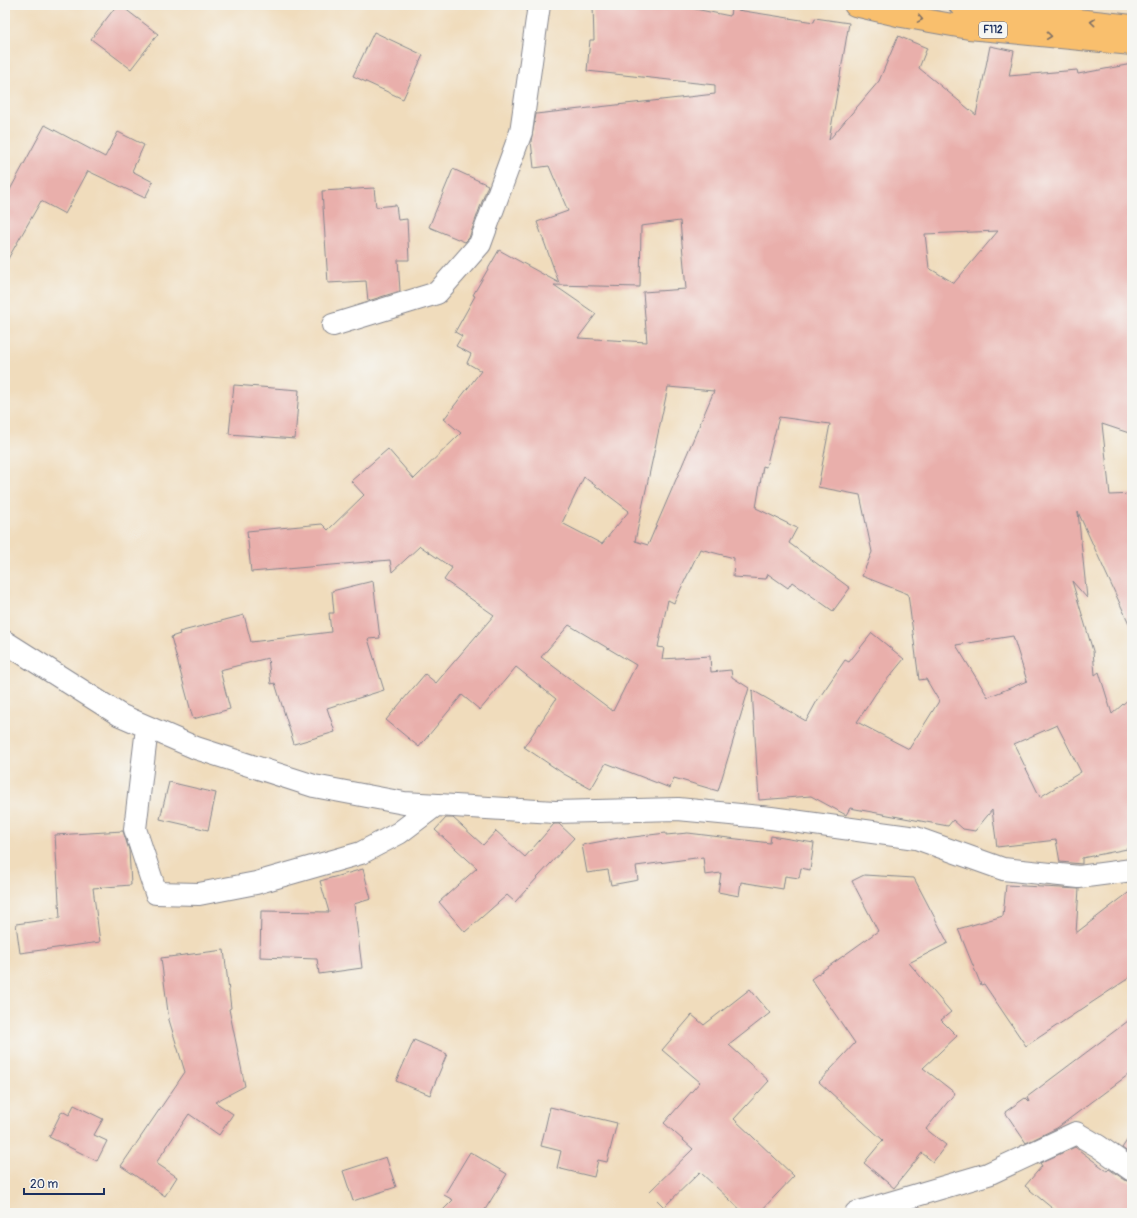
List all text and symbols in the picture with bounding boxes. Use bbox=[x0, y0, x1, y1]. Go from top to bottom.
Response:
one-way arrow bbox=[917, 14, 924, 23]
one-way arrow bbox=[1090, 18, 1096, 27]
road number: F112 bbox=[979, 22, 1007, 38]
one-way arrow bbox=[1046, 31, 1052, 40]
scale bar bbox=[24, 1170, 104, 1196]
text: 20 m bbox=[30, 1177, 59, 1192]

